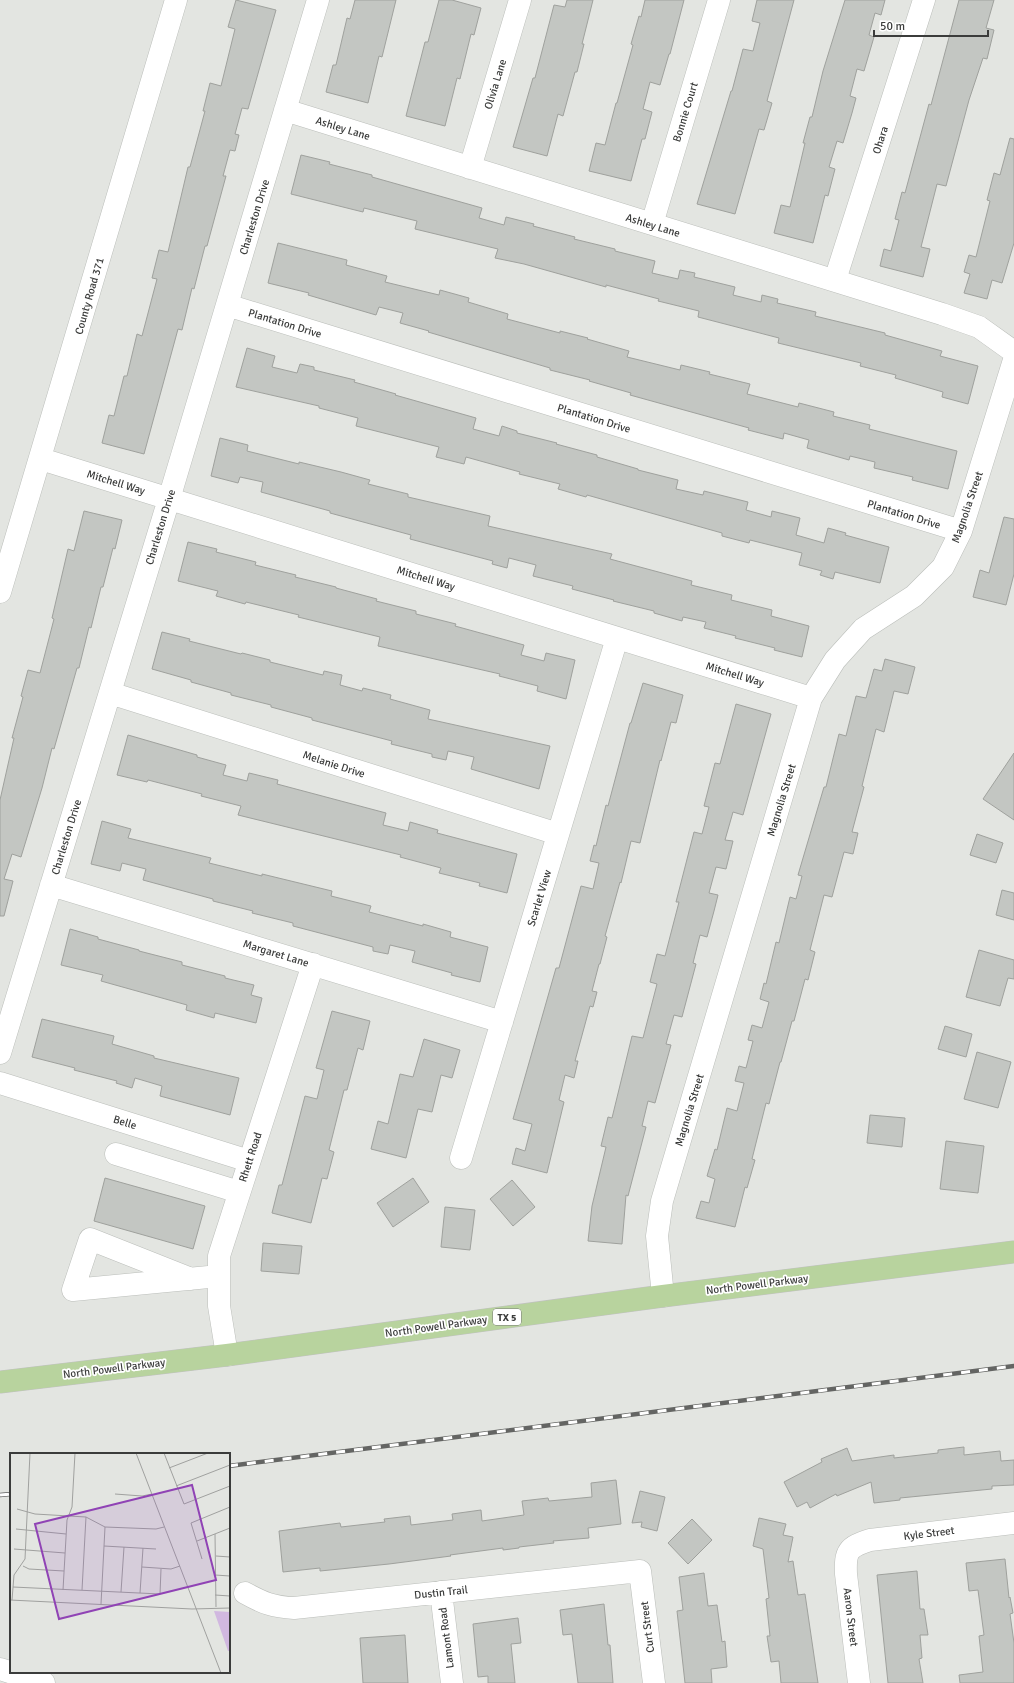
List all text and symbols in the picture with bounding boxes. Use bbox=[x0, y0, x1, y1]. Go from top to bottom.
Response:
scale bar bbox=[874, 12, 988, 38]
text: 50 m bbox=[880, 19, 905, 34]
street label: Olivia Lane bbox=[482, 57, 509, 111]
street label: Bonnie Court bbox=[670, 81, 701, 144]
street label: Ashley Lane bbox=[314, 114, 372, 143]
street label: Ohara bbox=[870, 124, 891, 156]
street label: Charleston Drive bbox=[237, 178, 272, 256]
street label: Ashley Lane bbox=[624, 211, 682, 240]
street label: County Road 371 bbox=[72, 256, 107, 336]
street label: Plantation Drive bbox=[247, 306, 323, 341]
street label: Plantation Drive bbox=[556, 401, 632, 436]
street label: Mitchell Way bbox=[85, 467, 148, 498]
street label: Magnolia Street bbox=[949, 470, 986, 545]
street label: Charleston Drive bbox=[143, 488, 178, 566]
street label: Plantation Drive bbox=[866, 497, 942, 532]
street label: Mitchell Way bbox=[395, 563, 458, 594]
street label: Mitchell Way bbox=[704, 659, 767, 690]
street label: Melanie Drive bbox=[301, 748, 367, 781]
street label: Magnolia Street bbox=[764, 762, 799, 838]
street label: Charleston Drive bbox=[49, 798, 84, 876]
street label: Scarlet View bbox=[525, 868, 554, 928]
street label: Margaret Lane bbox=[241, 937, 310, 970]
street label: Magnolia Street bbox=[672, 1072, 707, 1148]
street label: Belle bbox=[112, 1113, 138, 1132]
street label: Rhett Road bbox=[236, 1130, 265, 1184]
street label: North Powell Parkway bbox=[705, 1272, 810, 1297]
road number: TX 5 bbox=[493, 1309, 521, 1325]
street label: North Powell Parkway bbox=[384, 1313, 489, 1340]
street label: North Powell Parkway bbox=[62, 1356, 167, 1381]
inset map bbox=[10, 1453, 230, 1673]
street label: Kyle Street bbox=[903, 1524, 955, 1543]
street label: Dustin Trail bbox=[414, 1583, 469, 1602]
street label: Aaron Street bbox=[840, 1587, 861, 1647]
street label: Curt Street bbox=[638, 1600, 657, 1653]
street label: Lamont Road bbox=[436, 1606, 457, 1669]

